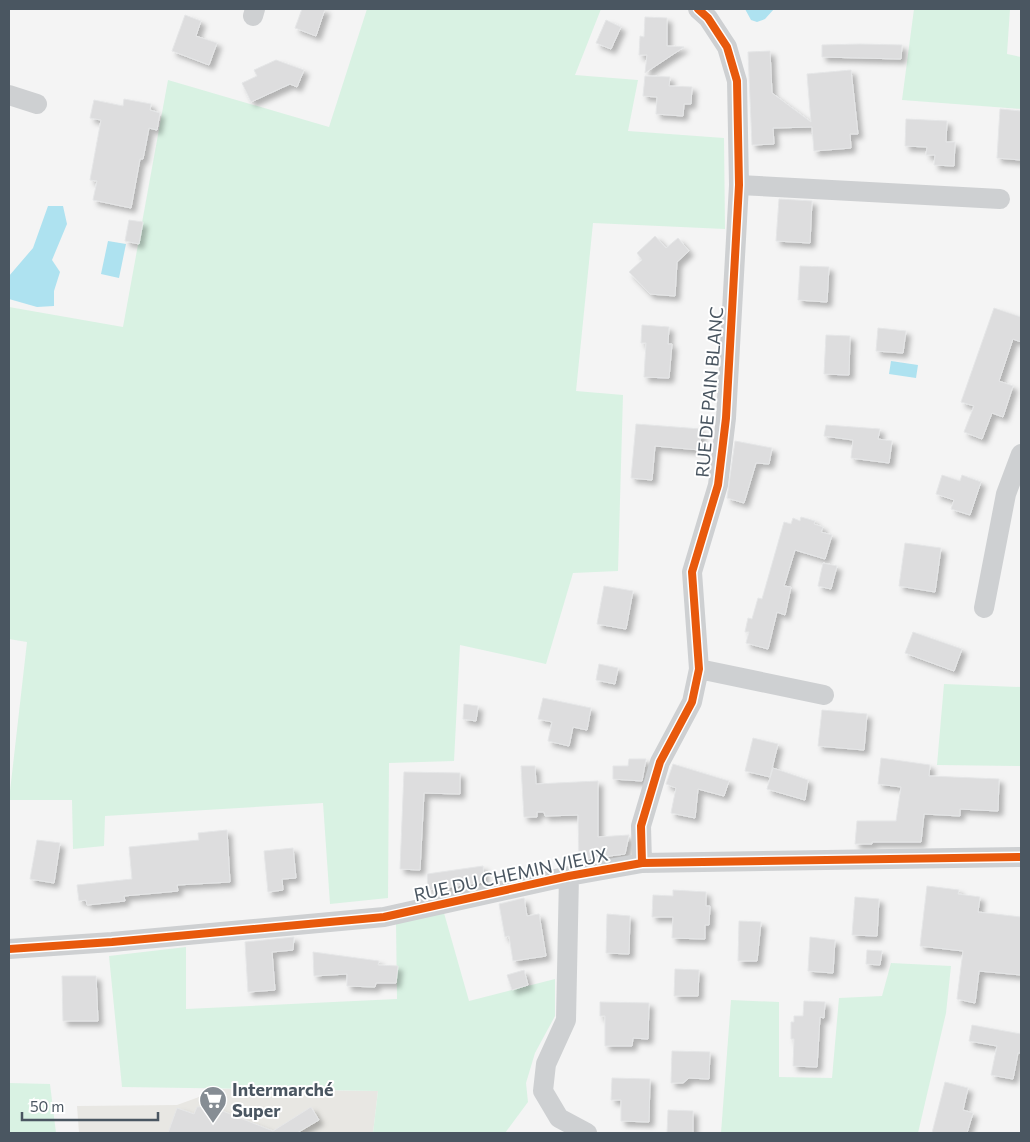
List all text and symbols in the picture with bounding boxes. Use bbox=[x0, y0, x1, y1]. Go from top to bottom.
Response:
street label: RUE DE PAIN BLANC bbox=[691, 306, 727, 478]
street label: RUE DU CHEMIN VIEUX bbox=[412, 843, 610, 905]
place label: Intermarché Super bbox=[232, 1078, 334, 1121]
supermarket icon: Intermarché Super bbox=[198, 1085, 228, 1124]
scale bar bbox=[22, 1090, 159, 1122]
text: 50 m bbox=[30, 1097, 64, 1115]

